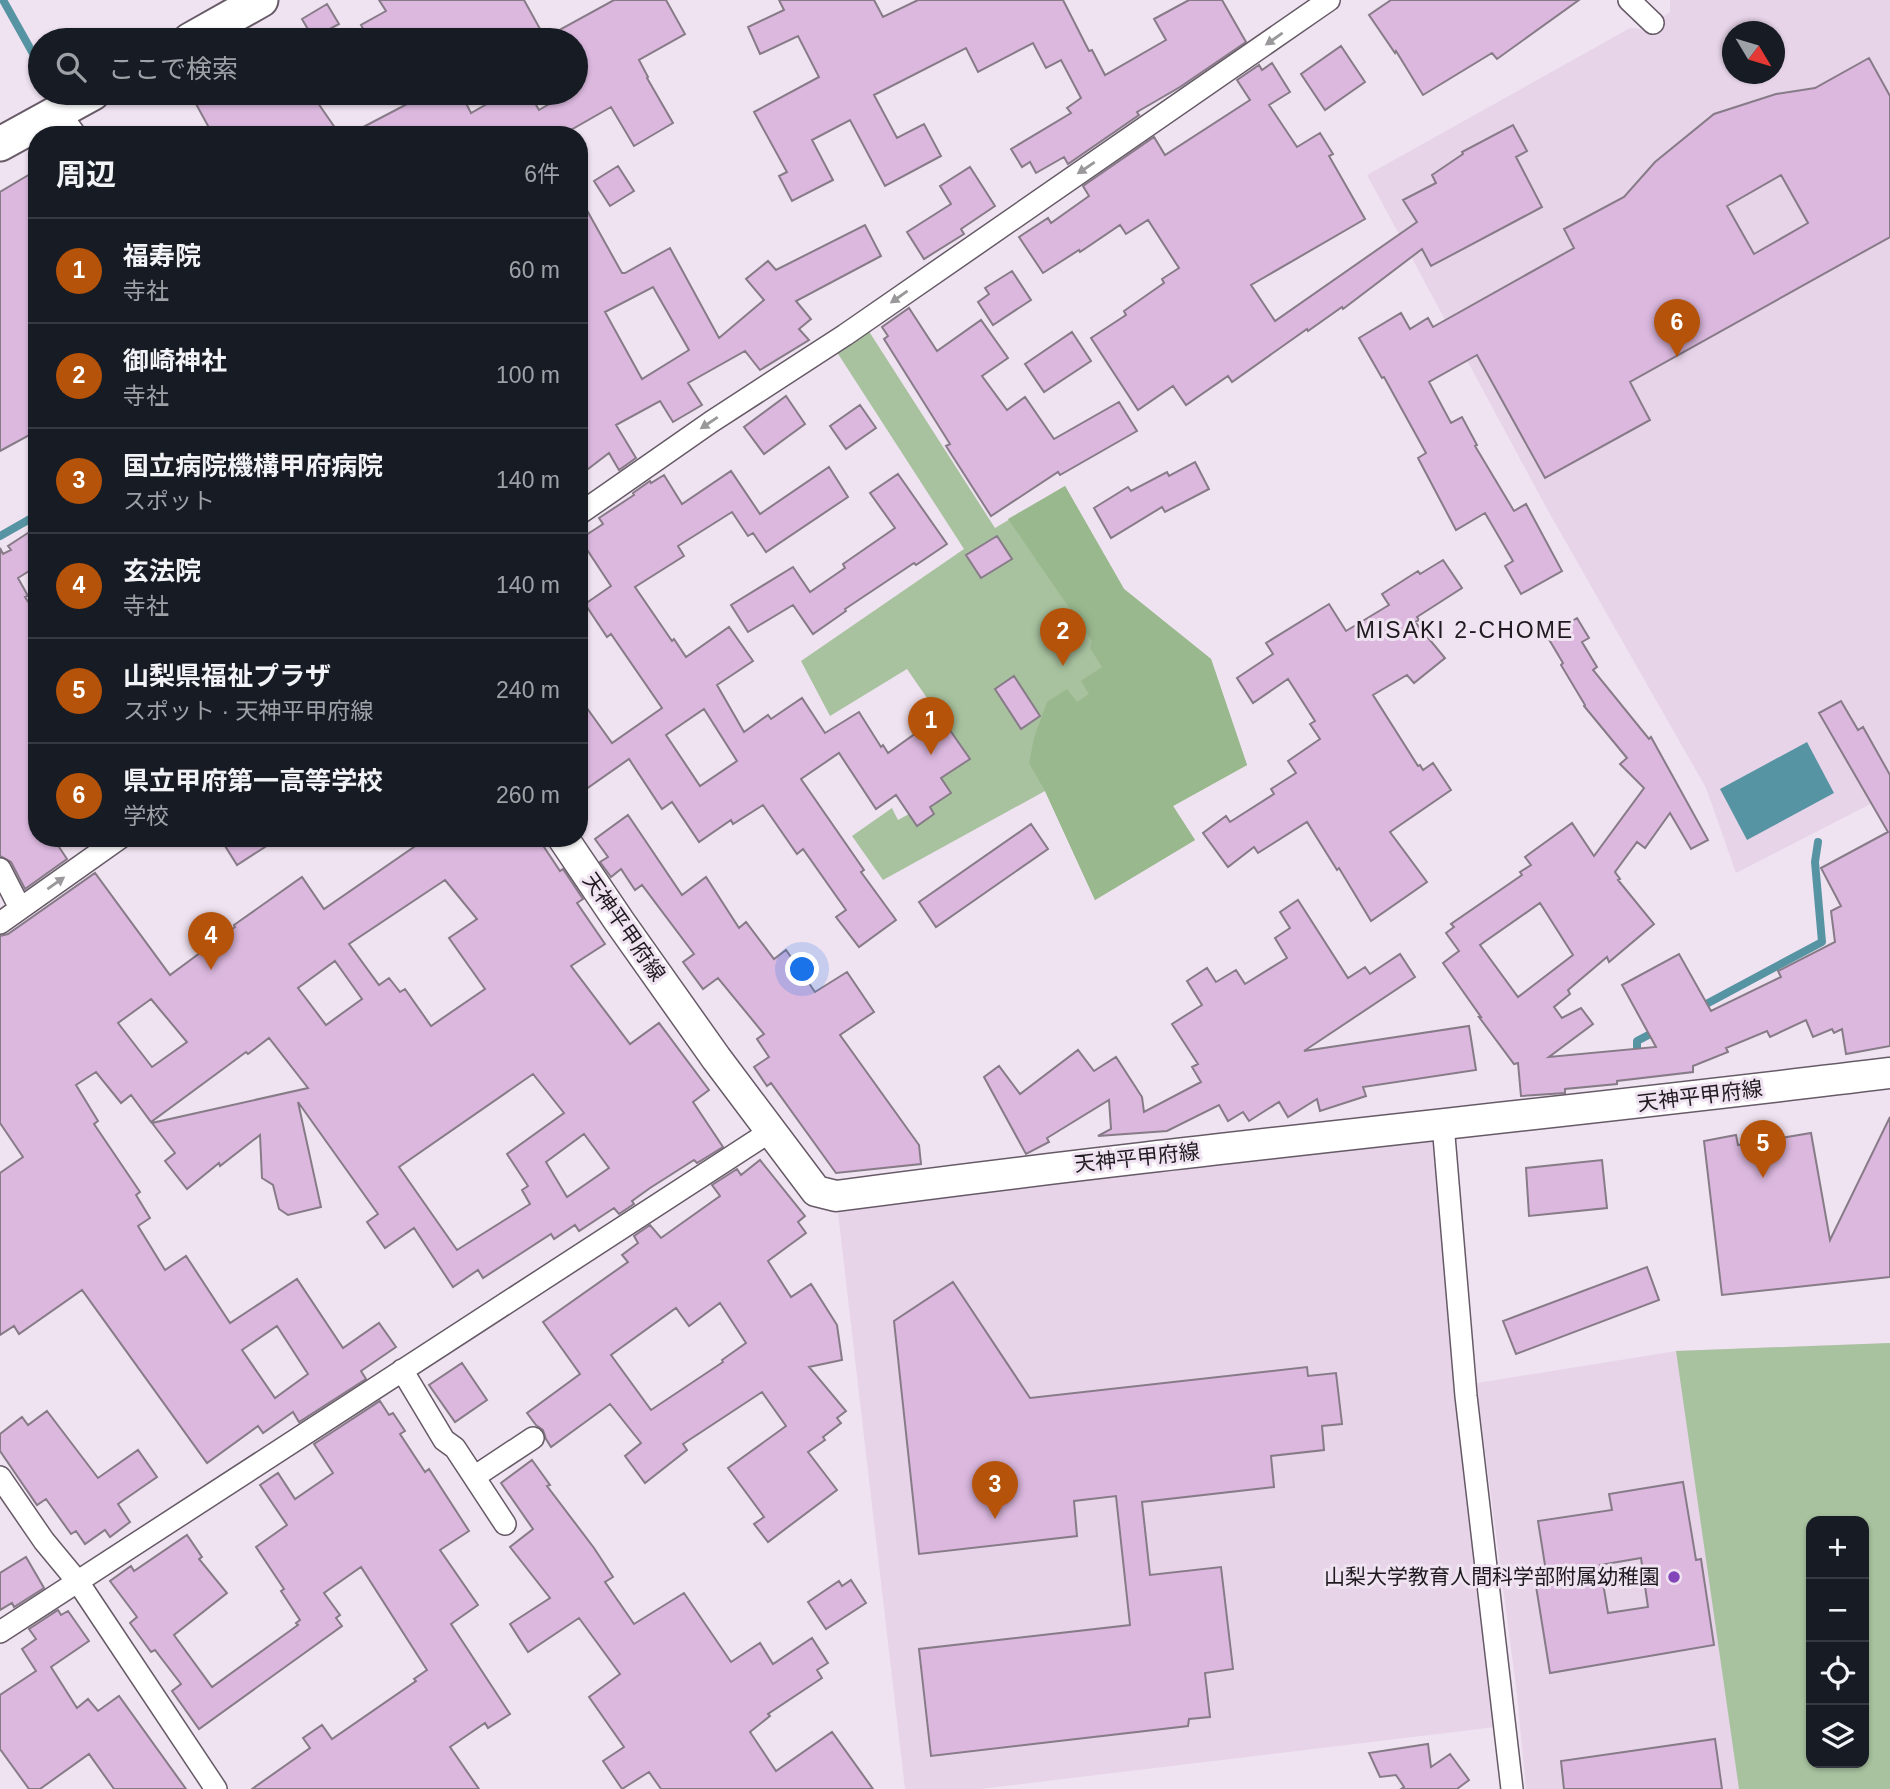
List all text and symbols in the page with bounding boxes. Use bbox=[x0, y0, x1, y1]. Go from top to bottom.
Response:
north arrow bbox=[1722, 21, 1785, 84]
search box bbox=[28, 28, 588, 105]
one-way arrow bbox=[1264, 32, 1283, 45]
icon: search bbox=[52, 48, 90, 86]
text: ここで検索 bbox=[108, 54, 238, 84]
text: 周辺 bbox=[56, 158, 116, 191]
text: 6件 bbox=[524, 161, 560, 187]
one-way arrow bbox=[1077, 161, 1095, 175]
text: 福寿院 bbox=[123, 241, 201, 271]
text: 1 bbox=[73, 257, 85, 283]
text: 60 m bbox=[509, 257, 560, 283]
text: 寺社 bbox=[123, 278, 169, 304]
one-way arrow bbox=[890, 290, 908, 304]
pin: 6 bbox=[1654, 299, 1700, 357]
text: 御崎神社 bbox=[123, 346, 227, 376]
text: 2 bbox=[73, 362, 85, 388]
text: 100 m bbox=[496, 362, 560, 388]
text: 寺社 bbox=[123, 383, 169, 409]
one-way arrow bbox=[700, 416, 718, 430]
text: 国立病院機構甲府病院 bbox=[123, 451, 383, 481]
text: 3 bbox=[73, 467, 85, 493]
text: 140 m bbox=[496, 467, 560, 493]
text: スポット bbox=[123, 488, 215, 514]
text: 玄法院 bbox=[123, 556, 201, 586]
text: 4 bbox=[73, 572, 85, 598]
text: 140 m bbox=[496, 572, 560, 598]
text: 寺社 bbox=[123, 593, 169, 619]
pin: 2 bbox=[1040, 608, 1086, 666]
district label: MISAKI 2-CHOME bbox=[1356, 617, 1574, 643]
text: 山梨県福祉プラザ bbox=[123, 661, 331, 691]
text: 5 bbox=[73, 677, 85, 703]
text: 240 m bbox=[496, 677, 560, 703]
pin: 1 bbox=[908, 697, 954, 755]
text: スポット · 天神平甲府線 bbox=[123, 698, 373, 724]
text: 県立甲府第一高等学校 bbox=[123, 766, 383, 796]
text: 6 bbox=[73, 782, 85, 808]
text: 260 m bbox=[496, 782, 560, 808]
text: 学校 bbox=[123, 803, 169, 829]
street label: 天神平甲府線 bbox=[579, 869, 670, 985]
one-way arrow bbox=[47, 876, 65, 890]
pin: 4 bbox=[188, 912, 234, 970]
your location bbox=[785, 952, 819, 986]
street label: 天神平甲府線 bbox=[1636, 1076, 1764, 1115]
pin: 5 bbox=[1740, 1120, 1786, 1178]
street label: 天神平甲府線 bbox=[1073, 1139, 1201, 1176]
pin: 3 bbox=[972, 1461, 1018, 1519]
map controls bbox=[1806, 1516, 1869, 1768]
button: + bbox=[1806, 1516, 1869, 1579]
place label: 山梨大学教育人間科学部附属幼稚園 bbox=[1324, 1565, 1660, 1588]
marker: 山梨大学教育人間科学部附属幼稚園 bbox=[1666, 1569, 1682, 1585]
button: − bbox=[1806, 1579, 1869, 1642]
button: locate bbox=[1806, 1642, 1869, 1705]
button: layers bbox=[1806, 1705, 1869, 1768]

